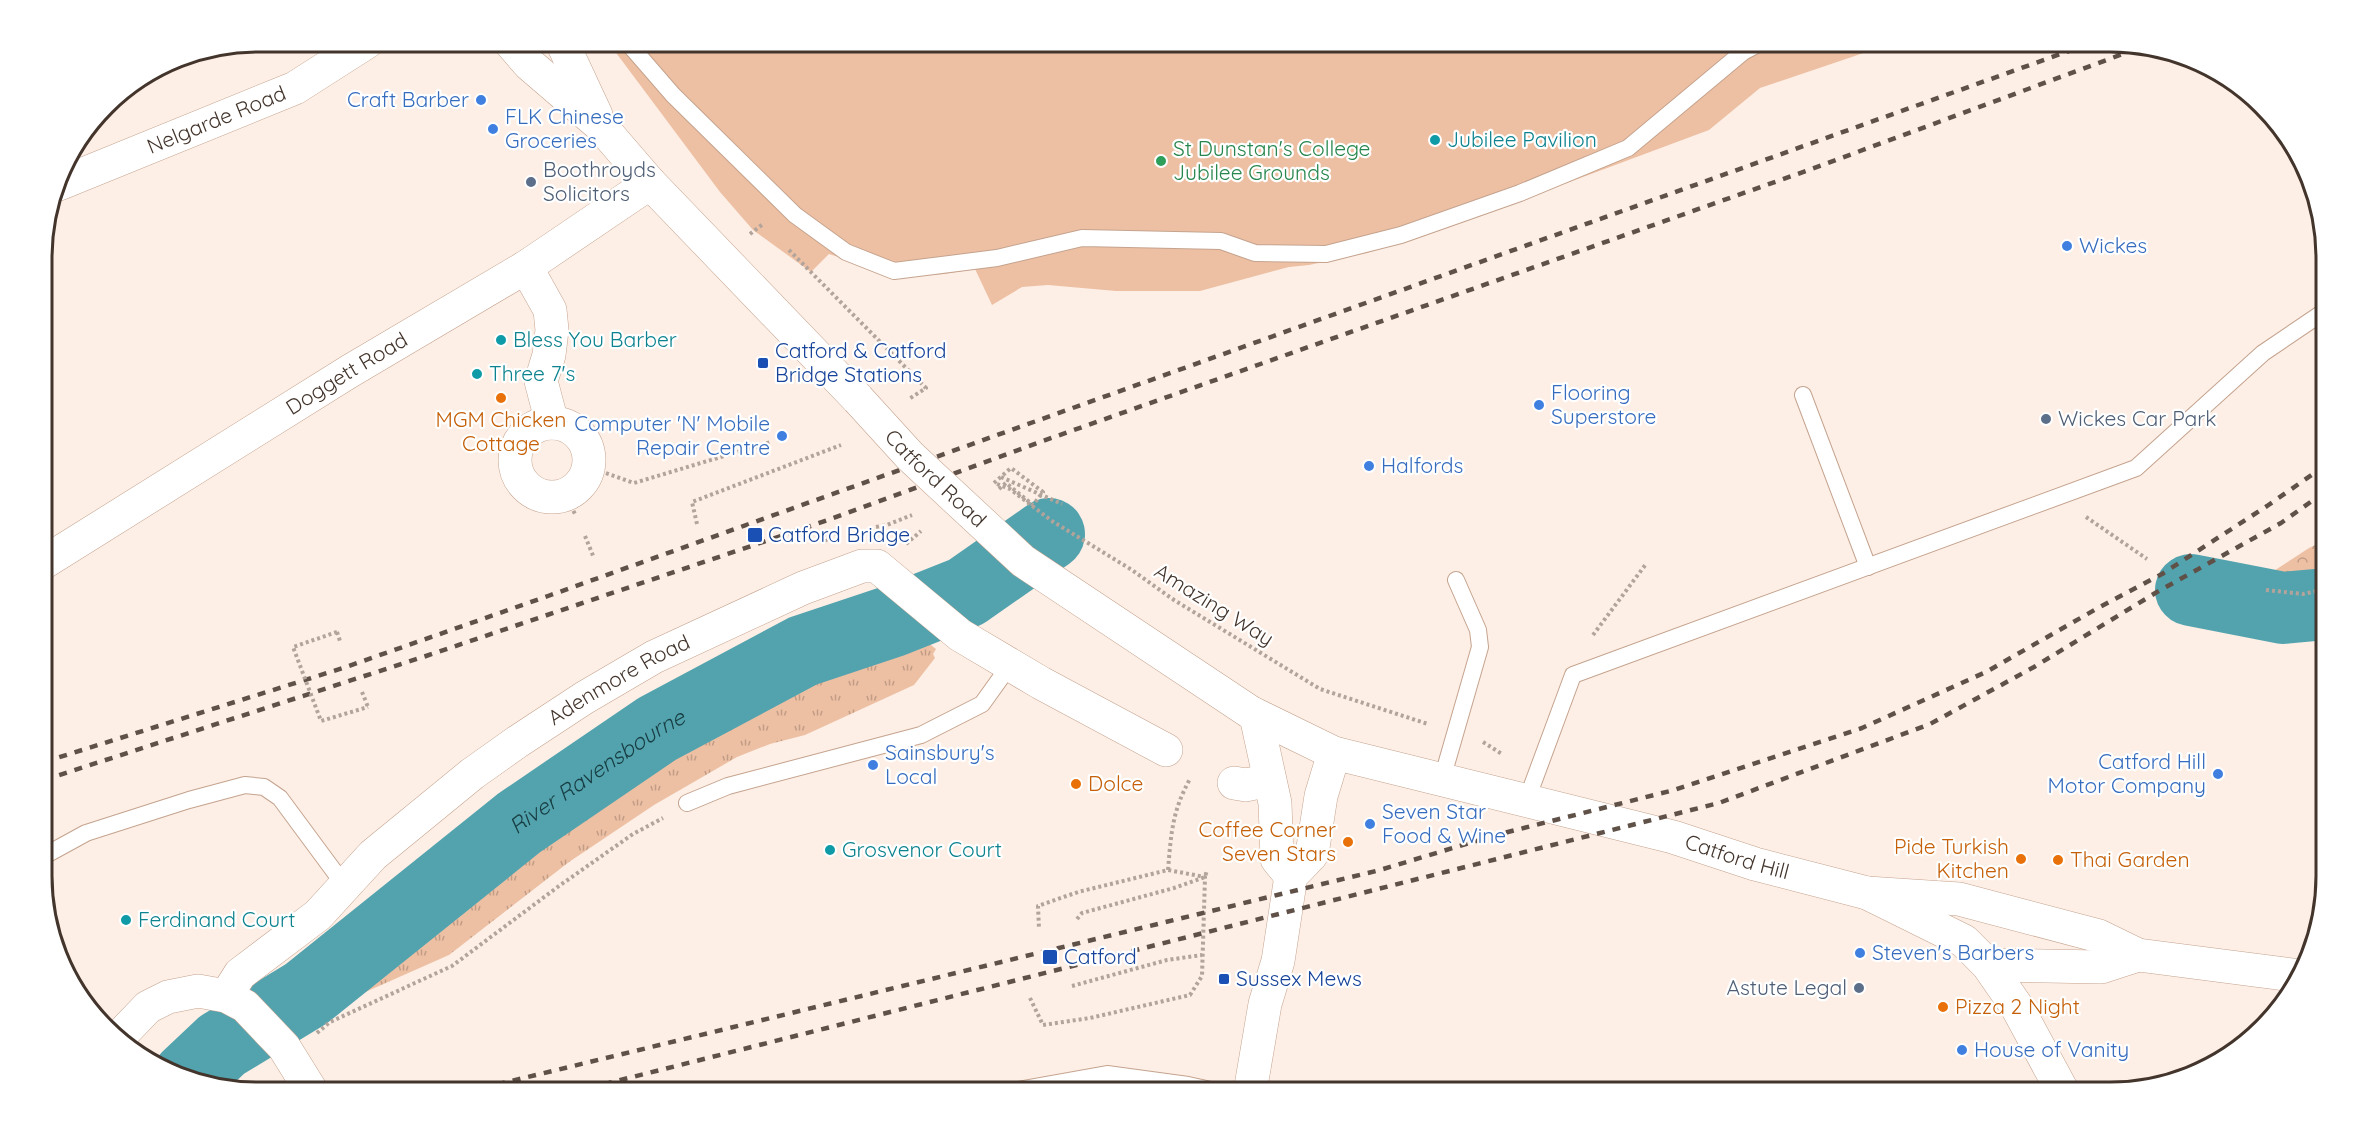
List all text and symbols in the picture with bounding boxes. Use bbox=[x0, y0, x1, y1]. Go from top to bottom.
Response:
street label: Nelgarde Road bbox=[143, 79, 289, 159]
place label: Craft Barber bbox=[347, 86, 469, 112]
marker: Craft Barber bbox=[474, 93, 488, 107]
place label: FLK Chinese Groceries bbox=[505, 103, 624, 153]
marker: FLK Chinese Groceries bbox=[486, 122, 500, 136]
place label: Jubilee Pavilion bbox=[1447, 126, 1597, 152]
marker: Jubilee Pavilion bbox=[1428, 133, 1442, 147]
place label: St Dunstan's College Jubilee Grounds bbox=[1173, 135, 1370, 185]
marker: St Dunstan's College Jubilee Grounds bbox=[1154, 154, 1168, 168]
place label: Boothroyds Solicitors bbox=[543, 156, 656, 206]
marker: Boothroyds Solicitors bbox=[524, 175, 538, 189]
place label: Wickes bbox=[2079, 232, 2147, 258]
marker: Wickes bbox=[2060, 239, 2074, 253]
street label: Doggett Road bbox=[281, 326, 412, 420]
place label: Bless You Barber bbox=[513, 326, 677, 352]
marker: Bless You Barber bbox=[494, 333, 508, 347]
place label: Catford & Catford Bridge Stations bbox=[775, 337, 946, 387]
marker: Catford & Catford Bridge Stations bbox=[756, 356, 770, 370]
place label: Three 7's bbox=[489, 360, 575, 386]
marker: Three 7's bbox=[470, 367, 484, 381]
place label: Flooring Superstore bbox=[1551, 379, 1656, 429]
marker: MGM Chicken Cottage bbox=[494, 391, 508, 405]
marker: Flooring Superstore bbox=[1532, 398, 1546, 412]
place label: Wickes Car Park bbox=[2058, 405, 2217, 431]
place label: MGM Chicken Cottage bbox=[436, 406, 566, 456]
place label: Computer 'N' Mobile Repair Centre bbox=[574, 410, 770, 460]
marker: Wickes Car Park bbox=[2039, 412, 2053, 426]
street label: Catford Road bbox=[880, 423, 992, 532]
marker: Computer 'N' Mobile Repair Centre bbox=[775, 429, 789, 443]
place label: Halfords bbox=[1381, 452, 1463, 478]
marker: Halfords bbox=[1362, 459, 1376, 473]
place label: Catford Bridge bbox=[768, 521, 910, 547]
marker: Catford Bridge bbox=[746, 526, 764, 544]
street label: Amazing Way bbox=[1150, 557, 1279, 651]
street label: Adenmore Road bbox=[543, 628, 694, 730]
water label: River Ravensbourne bbox=[503, 702, 691, 840]
place label: Sainsbury's Local bbox=[885, 739, 995, 789]
place label: Catford Hill Motor Company bbox=[2047, 748, 2206, 798]
marker: Sainsbury's Local bbox=[866, 758, 880, 772]
marker: Catford Hill Motor Company bbox=[2211, 767, 2225, 781]
place label: Dolce bbox=[1088, 770, 1143, 796]
marker: Dolce bbox=[1069, 777, 1083, 791]
place label: Seven Star Food & Wine bbox=[1382, 798, 1506, 848]
place label: Coffee Corner Seven Stars bbox=[1198, 816, 1336, 866]
marker: Seven Star Food & Wine bbox=[1363, 817, 1377, 831]
street label: Catford Hill bbox=[1682, 828, 1792, 884]
place label: Pide Turkish Kitchen bbox=[1894, 833, 2009, 883]
marker: Coffee Corner Seven Stars bbox=[1341, 835, 1355, 849]
place label: Grosvenor Court bbox=[842, 836, 1002, 862]
marker: Grosvenor Court bbox=[823, 843, 837, 857]
place label: Thai Garden bbox=[2070, 846, 2190, 872]
marker: Pide Turkish Kitchen bbox=[2014, 852, 2028, 866]
marker: Thai Garden bbox=[2051, 853, 2065, 867]
place label: Ferdinand Court bbox=[138, 906, 295, 932]
marker: Ferdinand Court bbox=[119, 913, 133, 927]
place label: Steven's Barbers bbox=[1872, 939, 2034, 965]
place label: Catford bbox=[1064, 943, 1137, 969]
marker: Steven's Barbers bbox=[1853, 946, 1867, 960]
marker: Catford bbox=[1041, 948, 1059, 966]
place label: Sussex Mews bbox=[1236, 965, 1362, 991]
marker: Sussex Mews bbox=[1217, 972, 1231, 986]
place label: Astute Legal bbox=[1726, 974, 1847, 1000]
marker: Astute Legal bbox=[1852, 981, 1866, 995]
place label: Pizza 2 Night bbox=[1955, 993, 2080, 1019]
marker: Pizza 2 Night bbox=[1936, 1000, 1950, 1014]
place label: House of Vanity bbox=[1974, 1036, 2129, 1062]
marker: House of Vanity bbox=[1955, 1043, 1969, 1057]

